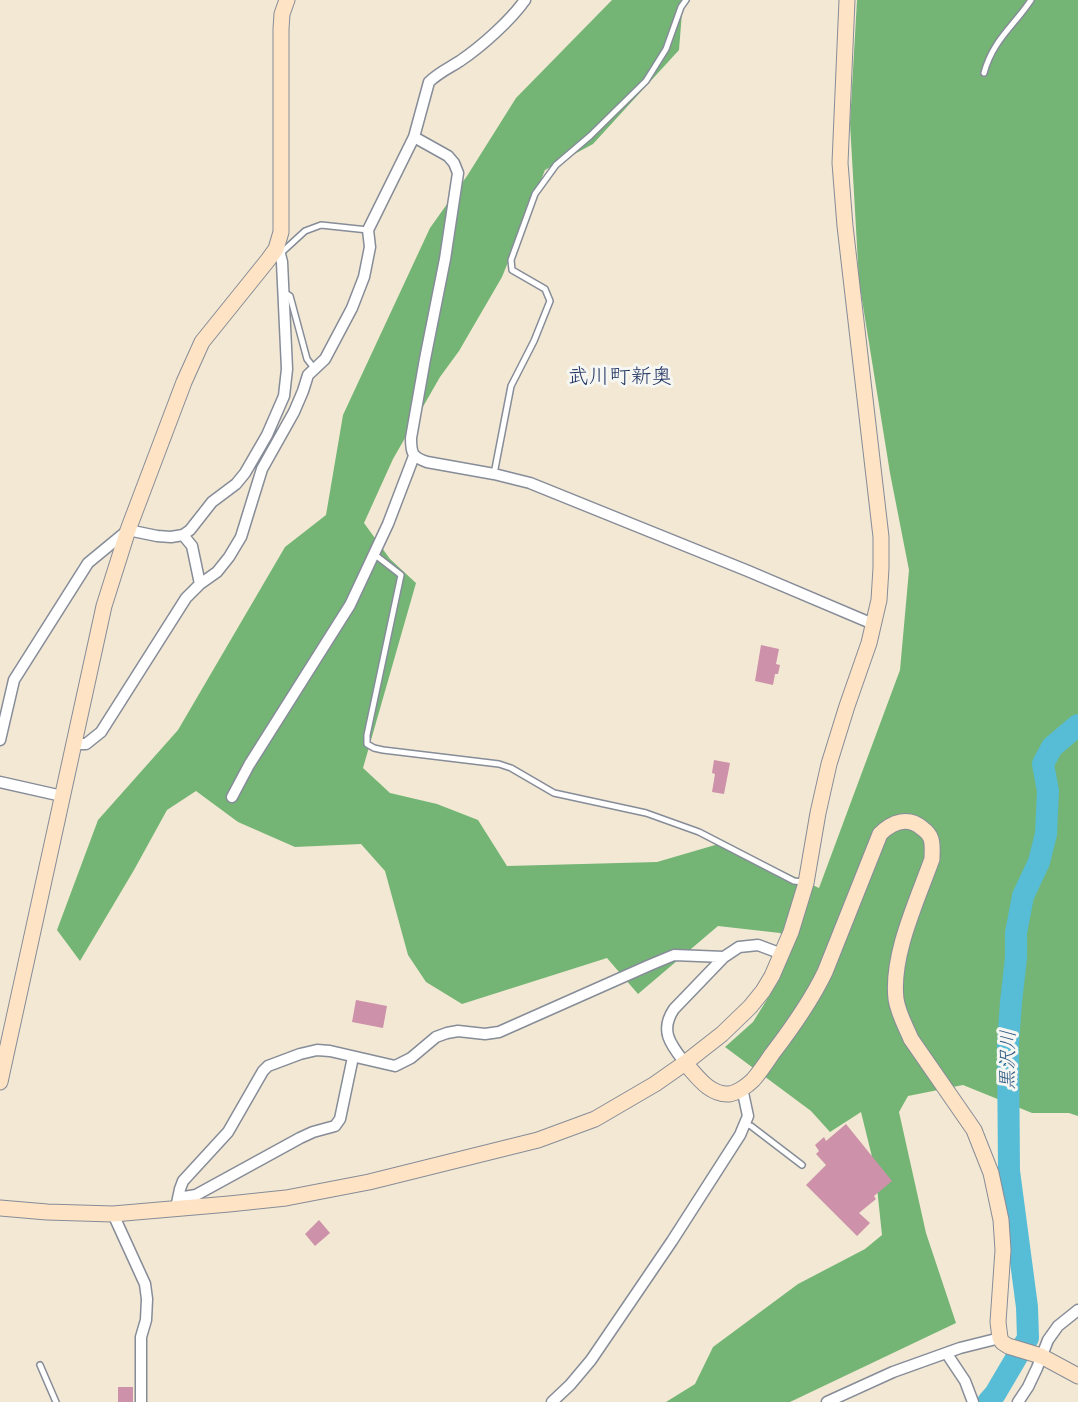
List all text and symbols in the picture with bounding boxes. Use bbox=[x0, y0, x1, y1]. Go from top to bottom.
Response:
district label: 武川町新奥 bbox=[568, 365, 672, 391]
water label: 黒沢川 bbox=[996, 1030, 1022, 1090]

